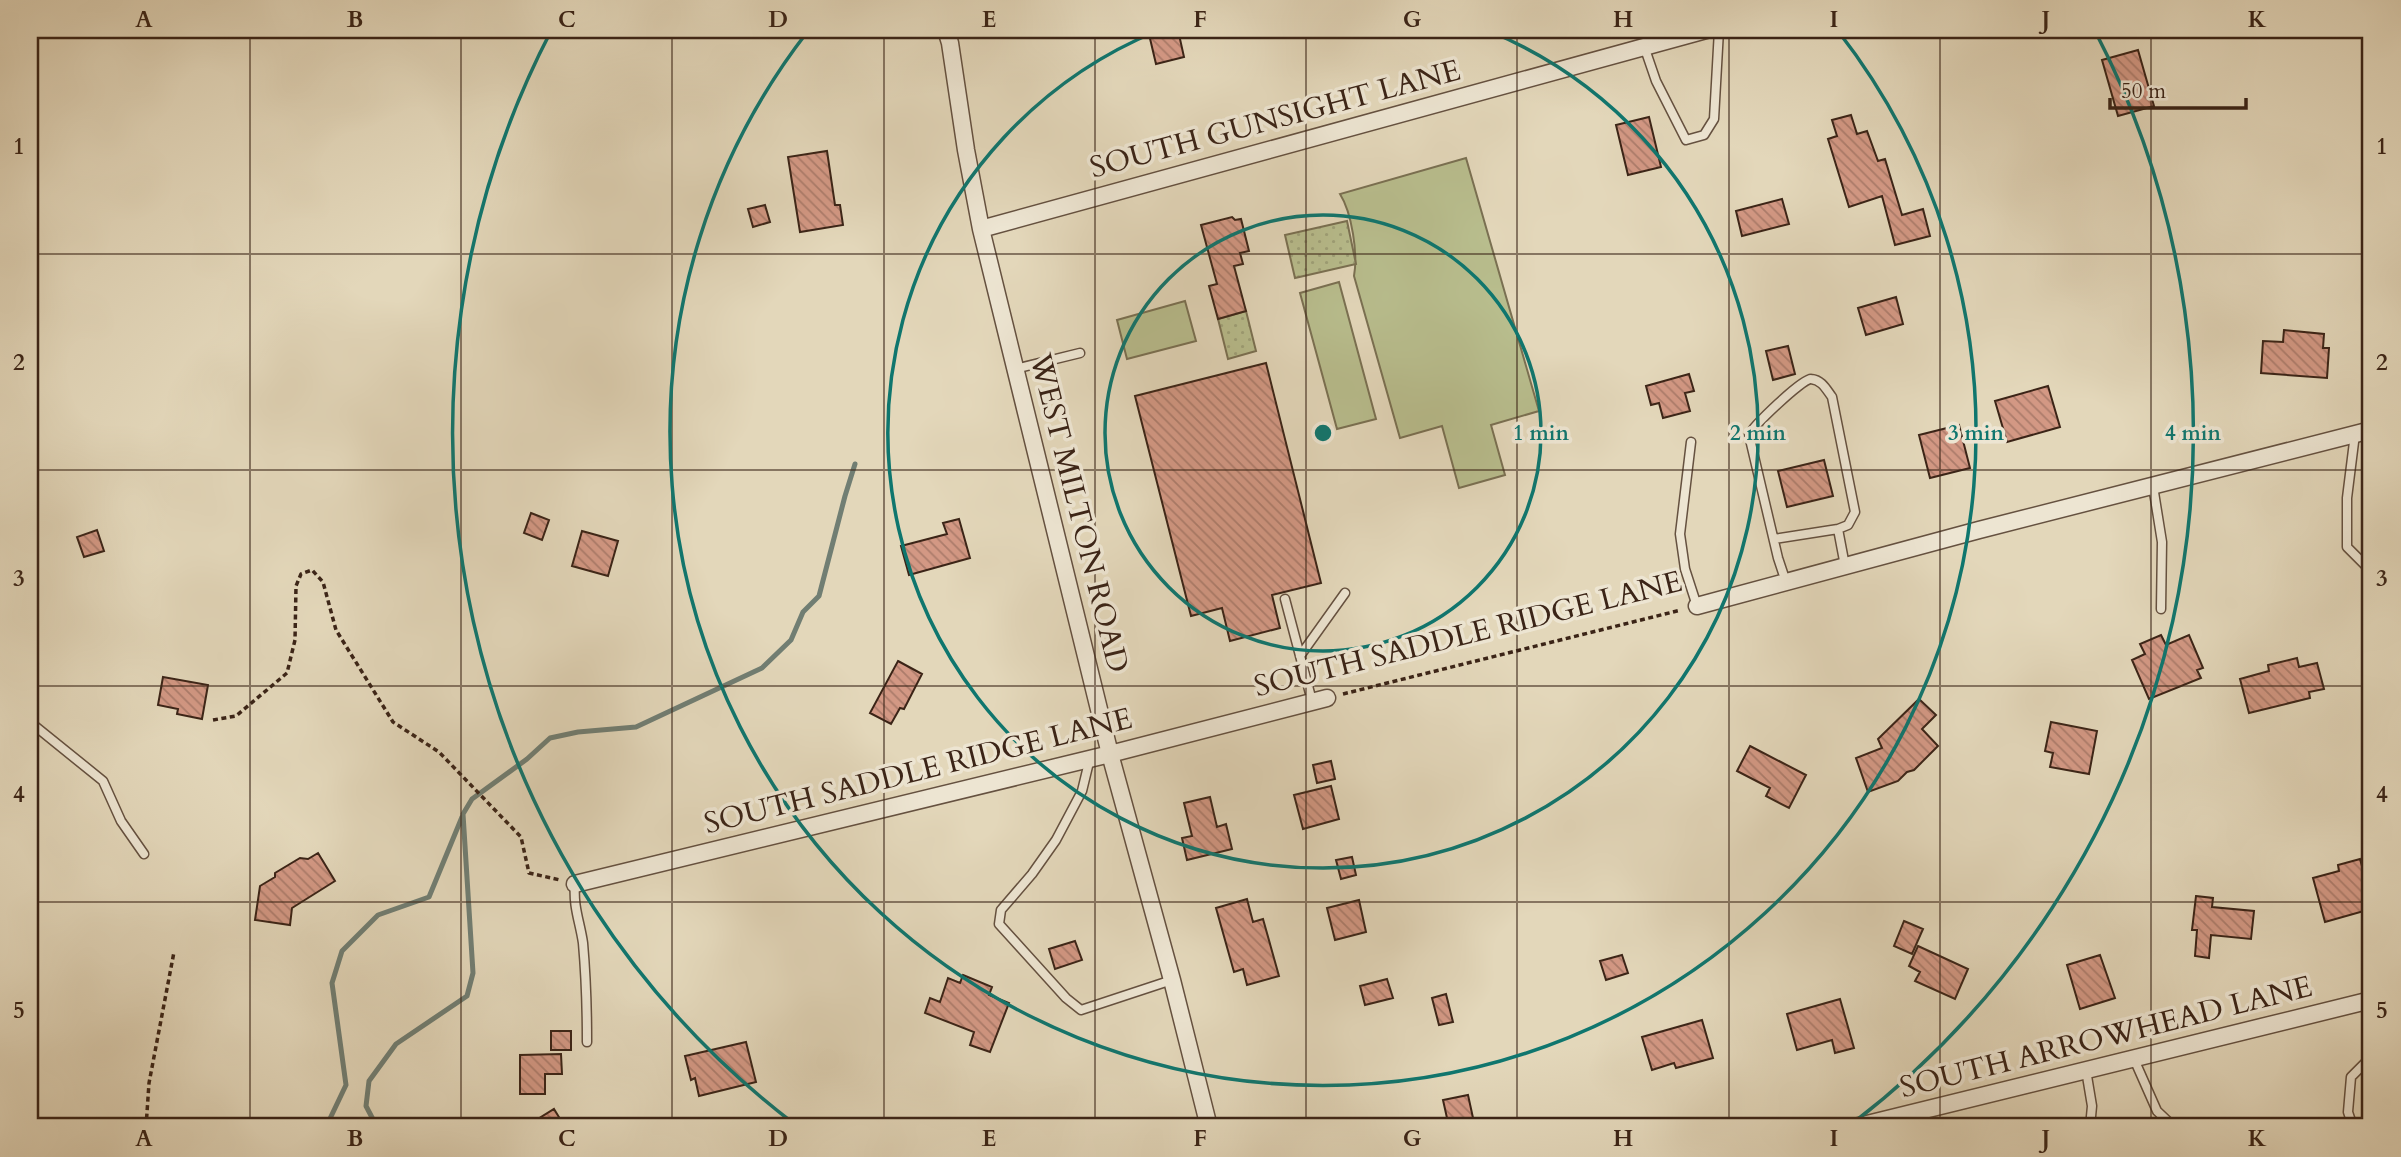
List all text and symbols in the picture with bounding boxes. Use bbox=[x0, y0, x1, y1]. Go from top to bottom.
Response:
text: A bbox=[135, 4, 153, 35]
text: B bbox=[347, 4, 363, 35]
text: C bbox=[558, 4, 576, 35]
text: D bbox=[768, 4, 788, 35]
text: E bbox=[982, 4, 996, 35]
text: F bbox=[1193, 4, 1207, 35]
text: G bbox=[1403, 4, 1422, 35]
text: H bbox=[1613, 4, 1633, 35]
text: I bbox=[1830, 4, 1838, 35]
text: J bbox=[2039, 4, 2050, 35]
text: K bbox=[2248, 4, 2267, 35]
street label: SOUTH GUNSIGHT LANE bbox=[1085, 50, 1465, 188]
scale bar bbox=[2110, 66, 2247, 110]
text: 50 m bbox=[2121, 77, 2166, 106]
text: 1 bbox=[13, 131, 25, 162]
text: 1 bbox=[2376, 131, 2388, 162]
text: 2 bbox=[13, 347, 25, 378]
text: 2 bbox=[2376, 347, 2388, 378]
street label: WEST MILTON ROAD bbox=[1019, 348, 1138, 677]
text: 1 min bbox=[1513, 419, 1569, 448]
text: 2 min bbox=[1730, 419, 1786, 448]
text: 3 min bbox=[1948, 419, 2004, 448]
text: 4 min bbox=[2165, 419, 2221, 448]
centre of rings bbox=[1311, 421, 1335, 445]
street label: SOUTH SADDLE RIDGE LANE bbox=[1250, 561, 1686, 707]
text: 3 bbox=[13, 563, 25, 594]
text: 3 bbox=[2376, 563, 2388, 594]
street label: SOUTH SADDLE RIDGE LANE bbox=[700, 698, 1136, 844]
text: 4 bbox=[13, 779, 25, 810]
text: 4 bbox=[2376, 779, 2388, 810]
street label: SOUTH ARROWHEAD LANE bbox=[1896, 966, 2316, 1108]
text: 5 bbox=[13, 995, 25, 1026]
text: 5 bbox=[2376, 995, 2388, 1026]
text: A bbox=[135, 1123, 153, 1154]
text: B bbox=[347, 1123, 363, 1154]
text: C bbox=[558, 1123, 576, 1154]
text: D bbox=[768, 1123, 788, 1154]
text: E bbox=[982, 1123, 996, 1154]
text: F bbox=[1193, 1123, 1207, 1154]
text: G bbox=[1403, 1123, 1422, 1154]
text: H bbox=[1613, 1123, 1633, 1154]
text: I bbox=[1830, 1123, 1838, 1154]
text: J bbox=[2039, 1123, 2050, 1154]
text: K bbox=[2248, 1123, 2267, 1154]

